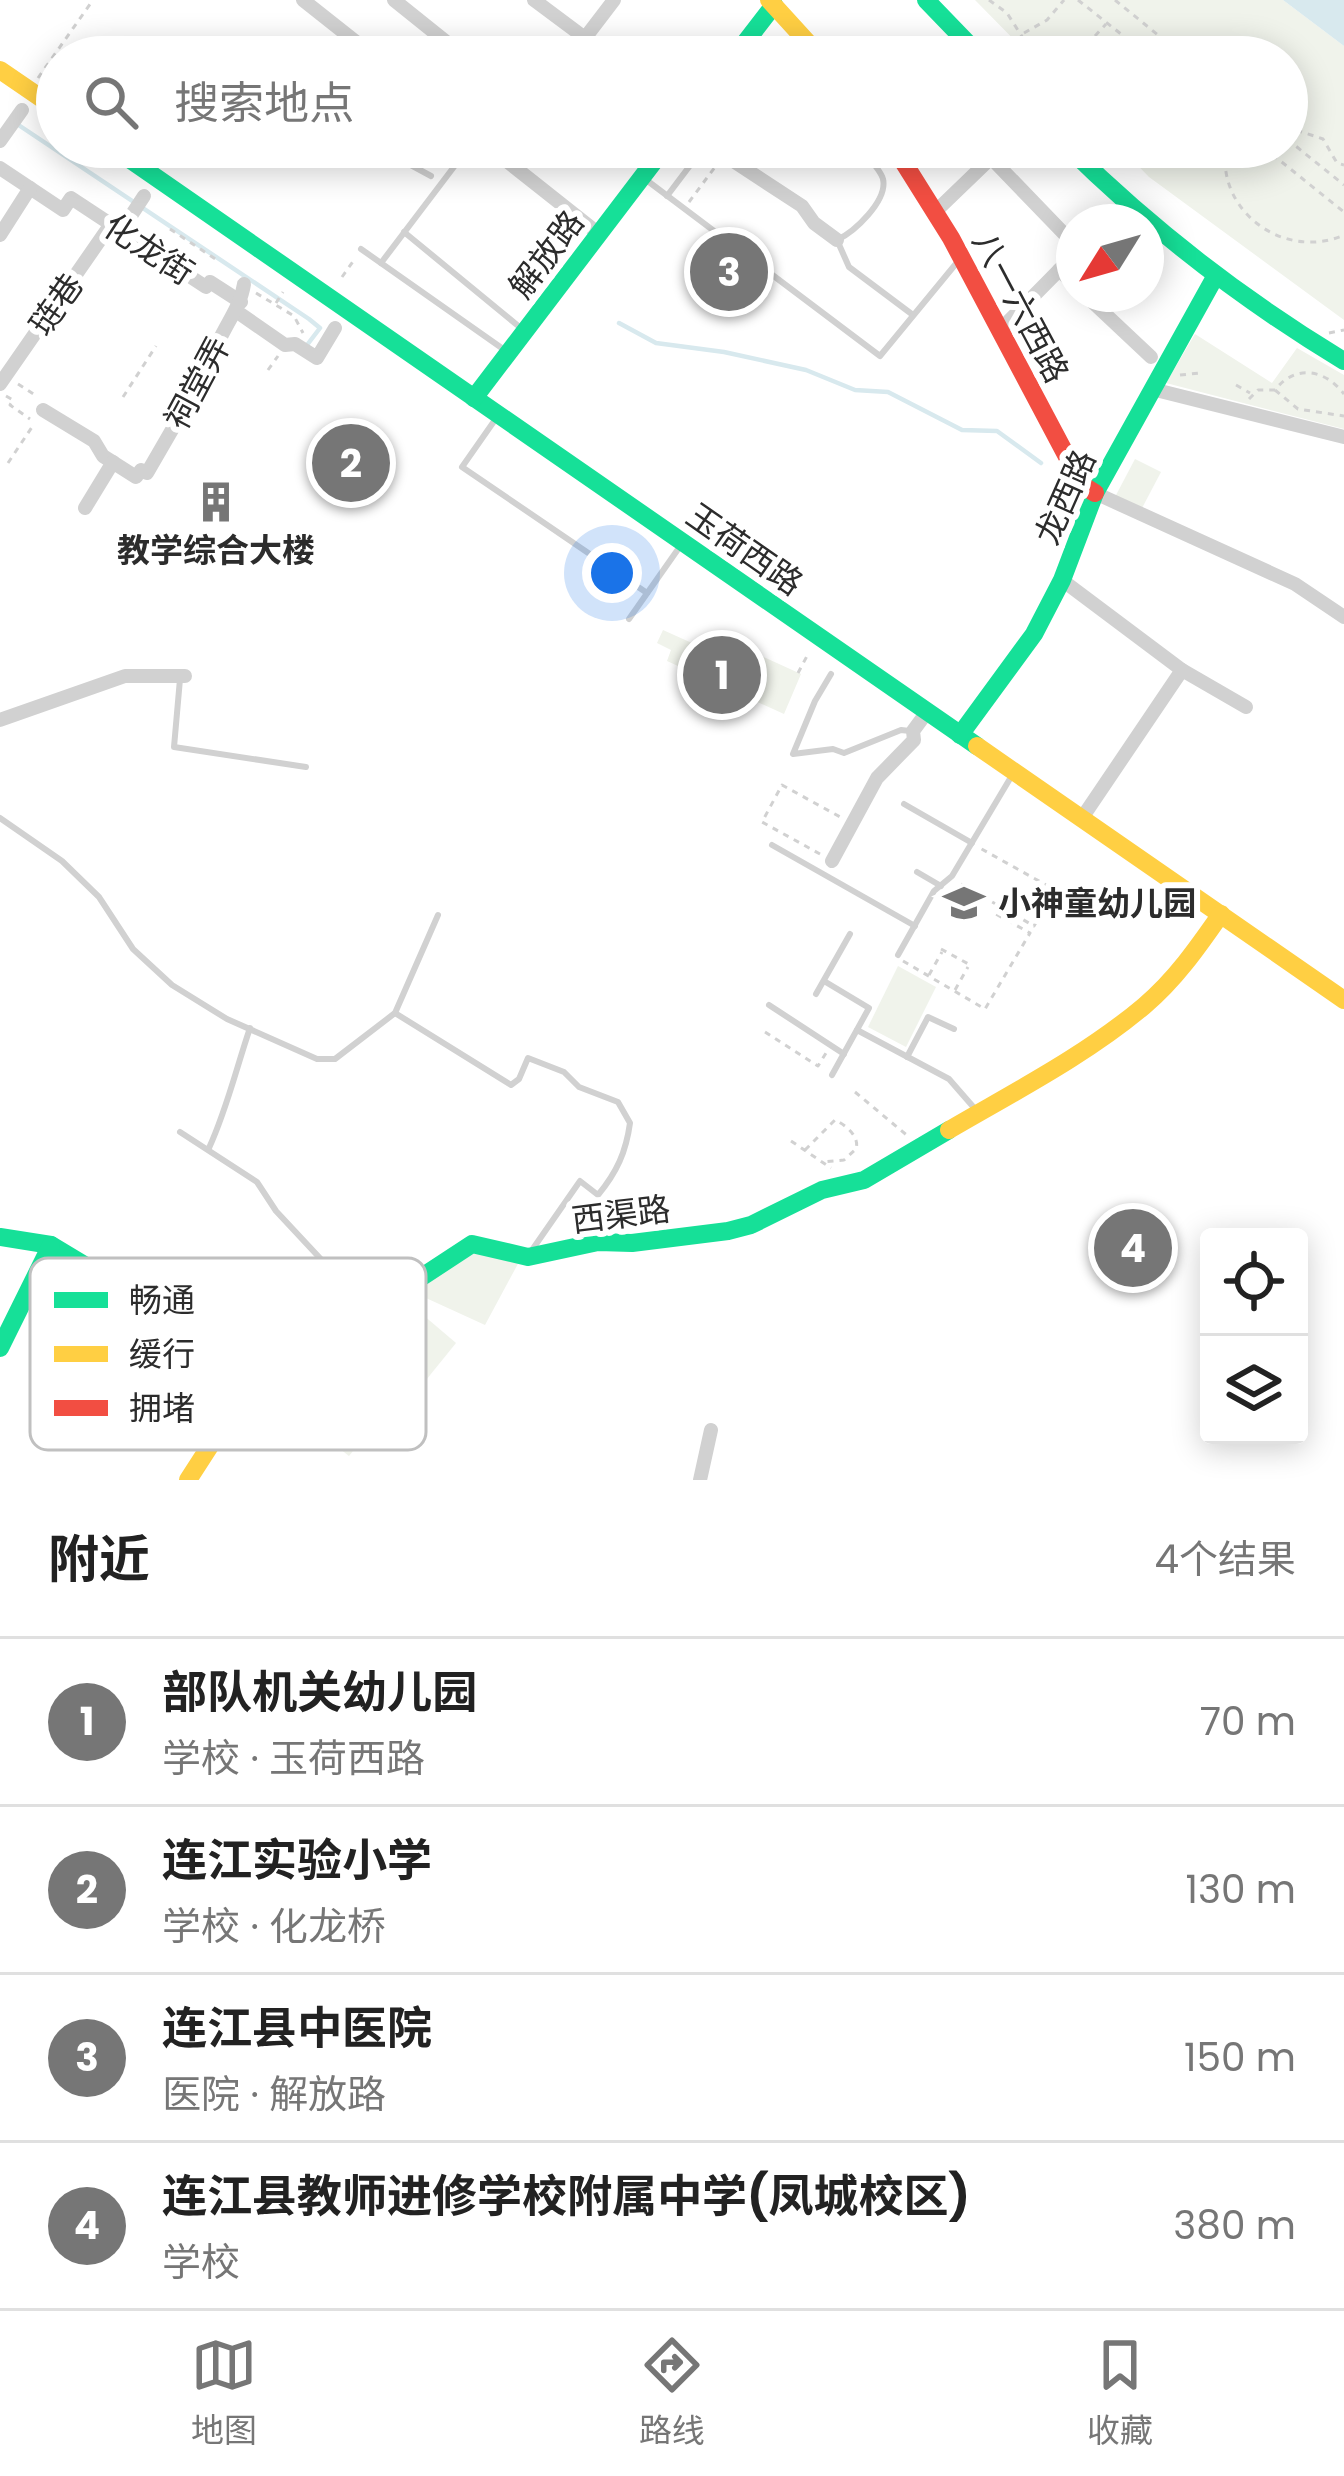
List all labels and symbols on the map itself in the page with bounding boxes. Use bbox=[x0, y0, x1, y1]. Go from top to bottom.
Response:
street label: 解放路 bbox=[498, 201, 595, 308]
street label: 化龙街 bbox=[94, 203, 203, 296]
north arrow bbox=[1056, 204, 1164, 312]
street label: 八一六西路 bbox=[961, 223, 1080, 391]
pin: 3 bbox=[690, 227, 768, 317]
street label: 琏巷 bbox=[18, 264, 95, 345]
street label: 祠堂弄 bbox=[153, 328, 241, 438]
pin: 2 bbox=[312, 418, 390, 508]
street label: 龙西路 bbox=[1024, 442, 1107, 552]
building icon: 教学综合大楼 bbox=[193, 479, 239, 525]
street label: 玉荷西路 bbox=[677, 492, 812, 607]
place label: 教学综合大楼 bbox=[117, 527, 315, 574]
your location bbox=[582, 543, 642, 603]
pin: 1 bbox=[683, 630, 761, 720]
school or university icon: 小神童幼儿园 bbox=[941, 880, 987, 926]
place label: 小神童幼儿园 bbox=[998, 880, 1196, 927]
street label: 西渠路 bbox=[569, 1185, 673, 1244]
pin: 4 bbox=[1094, 1203, 1172, 1293]
legend bbox=[30, 1258, 426, 1450]
text: 畅通 bbox=[129, 1277, 195, 1324]
text: 缓行 bbox=[129, 1331, 195, 1378]
text: 拥堵 bbox=[129, 1385, 195, 1432]

